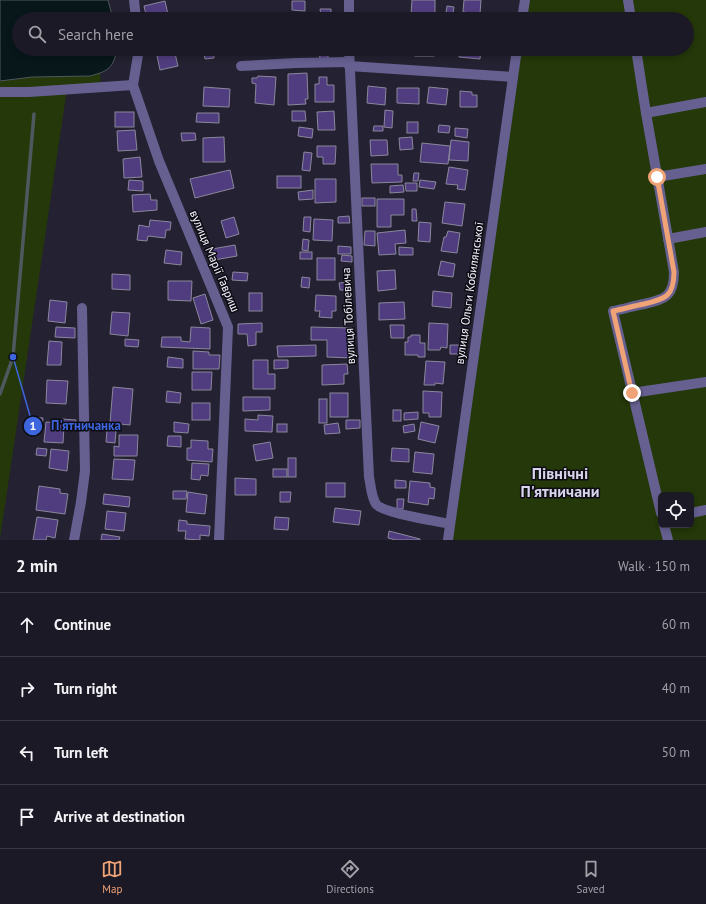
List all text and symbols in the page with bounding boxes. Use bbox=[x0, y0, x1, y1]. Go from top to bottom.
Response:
search box bbox=[12, 12, 694, 56]
icon: search bbox=[26, 23, 48, 45]
text: Search here bbox=[58, 25, 134, 44]
route start bbox=[648, 168, 666, 186]
street label: вулиця Марії Гавриш bbox=[187, 208, 243, 314]
street label: вулиця Ольги Кобилянської bbox=[452, 221, 486, 365]
street label: вулиця Тобілевича bbox=[338, 267, 358, 365]
route end bbox=[623, 384, 641, 402]
callout: П'ятничанка bbox=[23, 413, 129, 438]
text: П'ятничанка bbox=[51, 417, 121, 434]
text: 1 bbox=[30, 418, 36, 433]
district label: Північні П'ятничани bbox=[521, 463, 599, 501]
map controls bbox=[658, 492, 694, 528]
button: locate bbox=[658, 492, 694, 528]
text: 2 min bbox=[16, 555, 57, 577]
text: Walk · 150 m bbox=[618, 558, 690, 575]
icon: ahead bbox=[16, 614, 38, 636]
text: Continue bbox=[54, 615, 111, 634]
text: 60 m bbox=[662, 616, 690, 633]
icon: right bbox=[16, 678, 38, 700]
text: Turn right bbox=[54, 679, 117, 698]
text: 40 m bbox=[662, 680, 690, 697]
icon: left bbox=[16, 742, 38, 764]
text: Turn left bbox=[54, 743, 108, 762]
text: 50 m bbox=[662, 744, 690, 761]
icon: arrive bbox=[16, 806, 38, 828]
text: Arrive at destination bbox=[54, 807, 185, 826]
tab: Map bbox=[101, 858, 123, 896]
tab: Directions bbox=[326, 858, 374, 896]
tab: Saved bbox=[577, 858, 605, 896]

